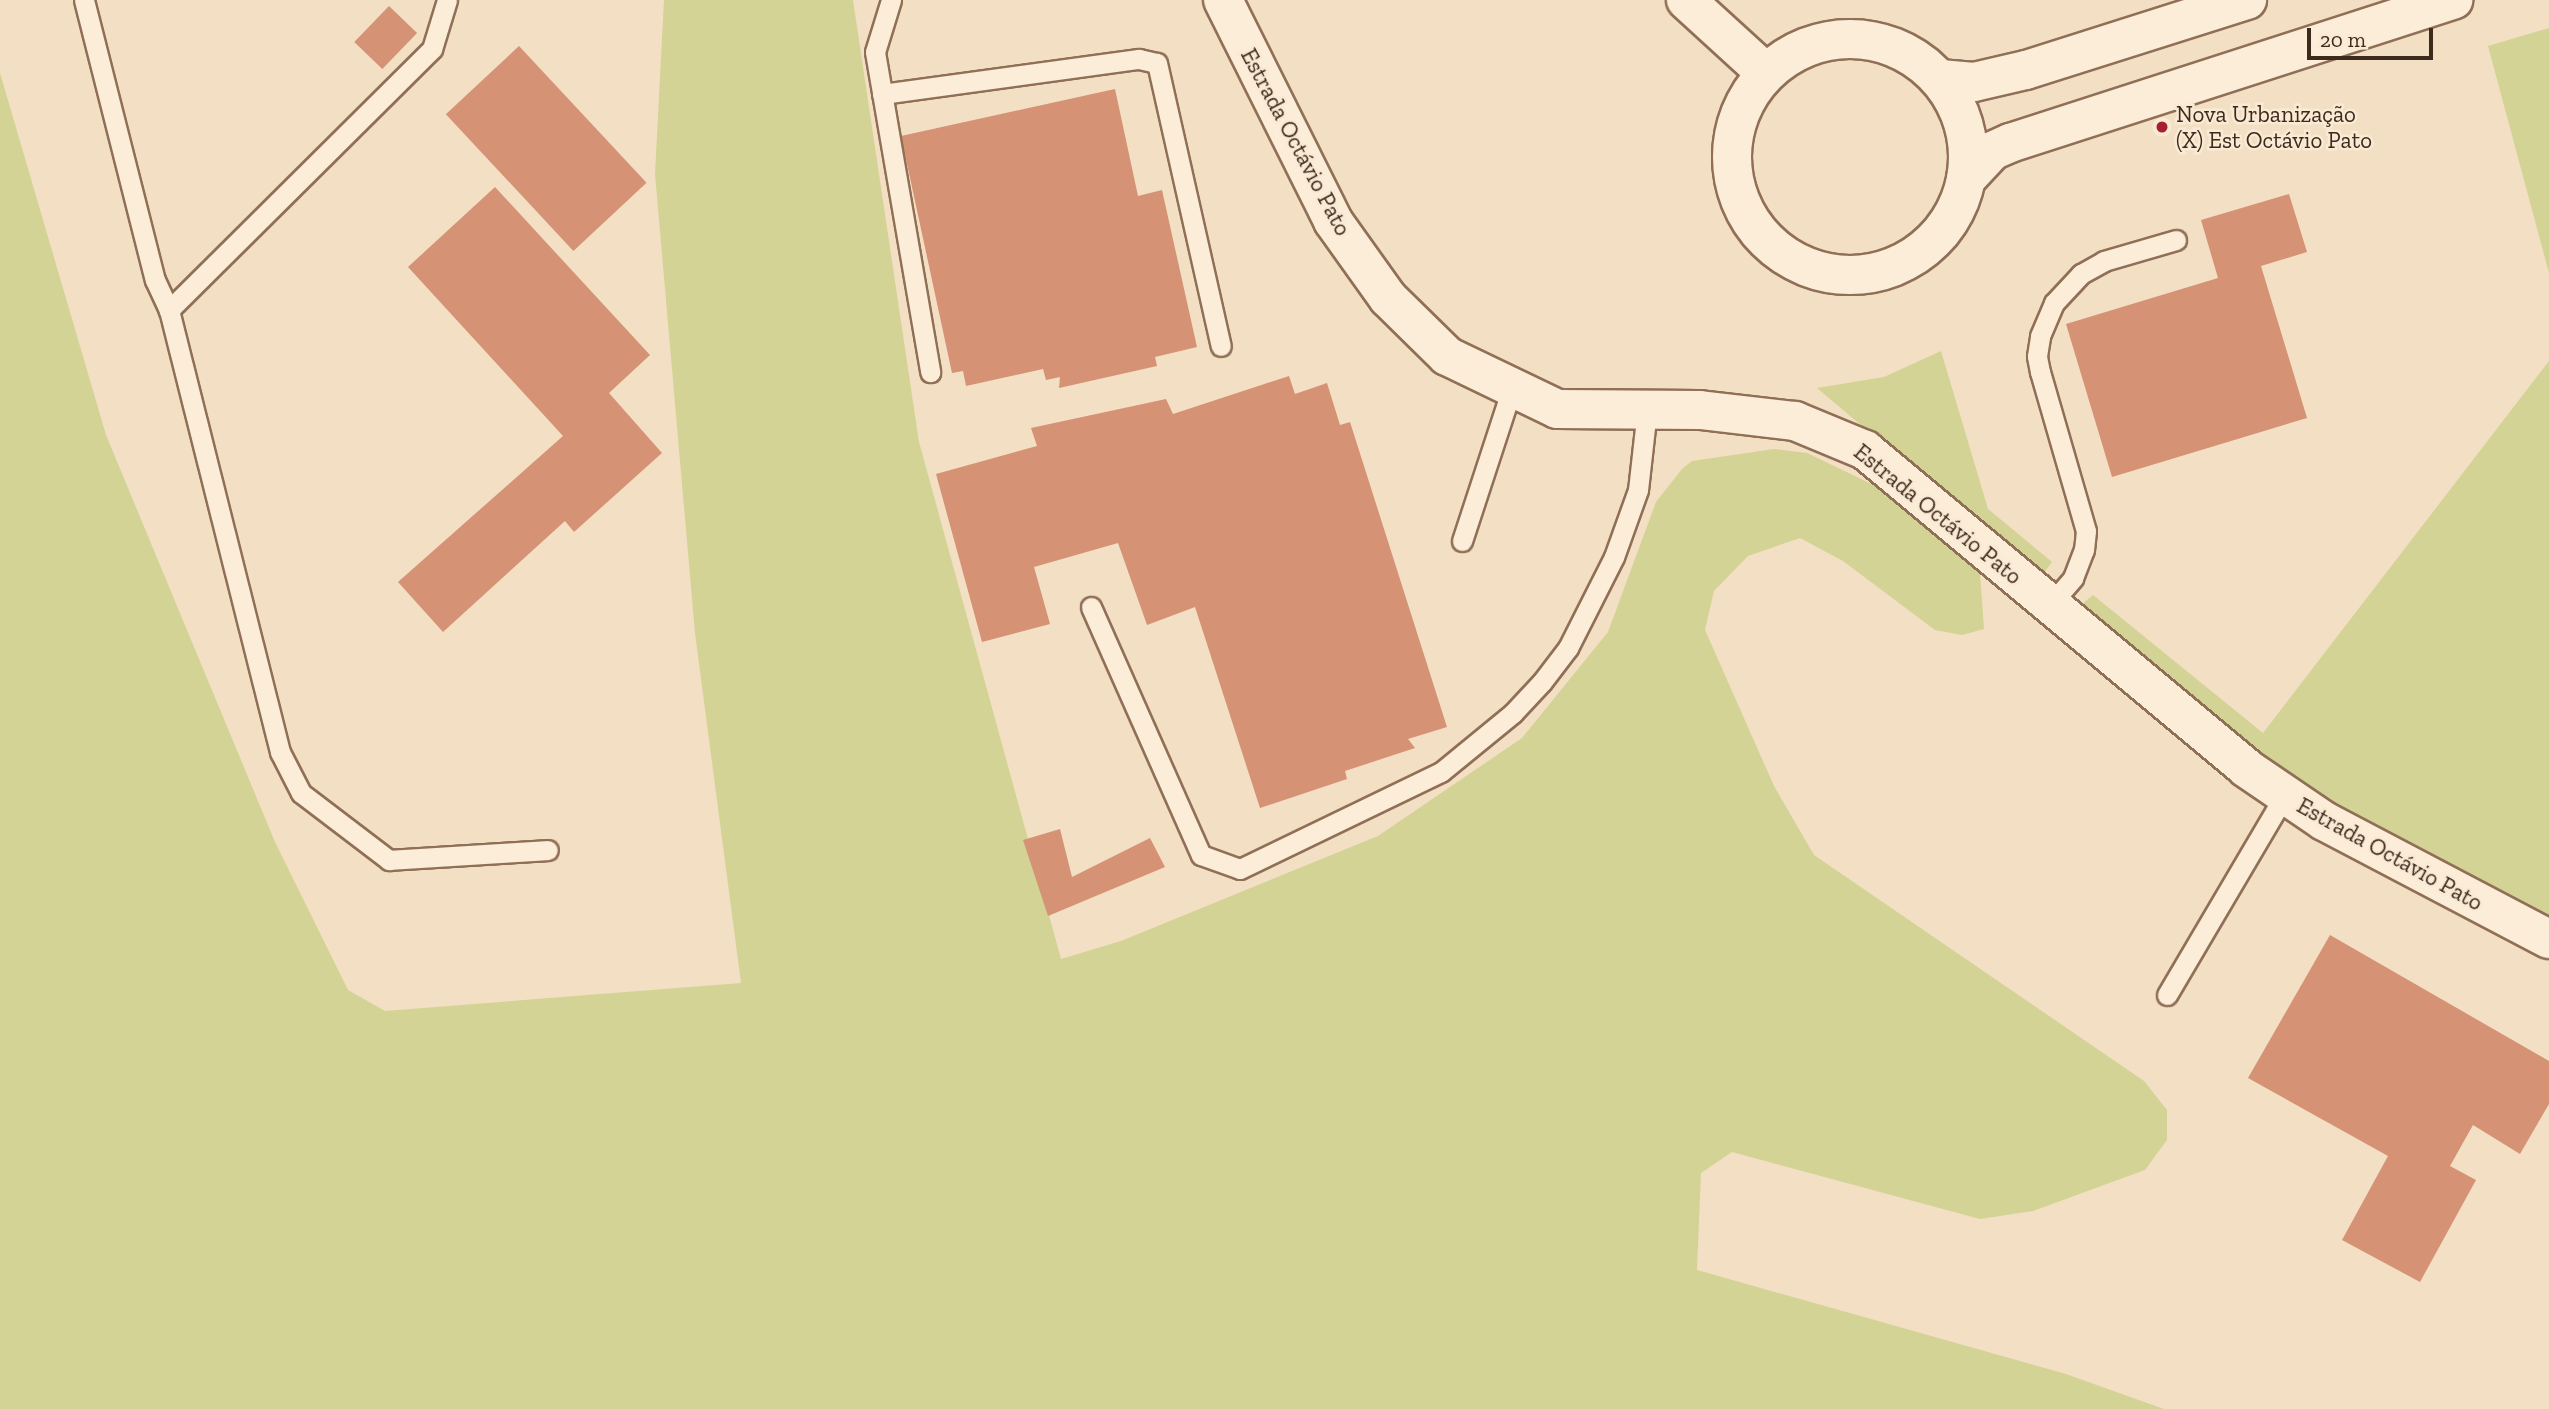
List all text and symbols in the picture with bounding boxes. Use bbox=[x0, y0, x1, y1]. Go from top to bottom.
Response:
scale bar bbox=[2311, 14, 2437, 58]
text: 20 m bbox=[2320, 27, 2366, 52]
street label: Estrada Octávio Pato bbox=[1235, 44, 1357, 240]
place label: Nova Urbanização (X) Est Octávio Pato bbox=[2176, 100, 2372, 154]
marker: Nova Urbanização (X) Est Octávio Pato bbox=[2154, 119, 2170, 135]
street label: Estrada Octávio Pato bbox=[1848, 438, 2028, 590]
street label: Estrada Octávio Pato bbox=[2292, 791, 2488, 917]

